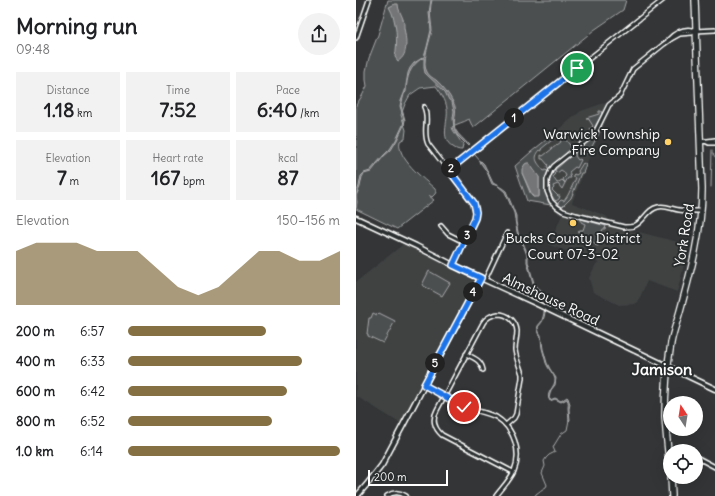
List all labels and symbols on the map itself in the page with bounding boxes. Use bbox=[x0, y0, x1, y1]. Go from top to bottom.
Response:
pin bbox=[560, 51, 594, 85]
pin: 1 bbox=[504, 108, 524, 128]
place label: Warwick Township Fire Company bbox=[543, 125, 660, 159]
marker: Warwick Township Fire Company bbox=[663, 137, 673, 147]
pin: 2 bbox=[441, 158, 461, 178]
street label: York Road bbox=[670, 202, 698, 268]
marker: Bucks County District Court 07-3-02 bbox=[568, 218, 578, 228]
pin: 3 bbox=[457, 225, 477, 245]
place label: Bucks County District Court 07-3-02 bbox=[505, 229, 641, 263]
street label: Almshouse Road bbox=[500, 269, 602, 329]
pin: 4 bbox=[463, 282, 483, 302]
pin: 5 bbox=[425, 353, 445, 373]
district label: Jamison bbox=[632, 359, 692, 379]
pin bbox=[447, 390, 481, 424]
north arrow bbox=[663, 396, 703, 436]
scale bar bbox=[368, 468, 448, 487]

